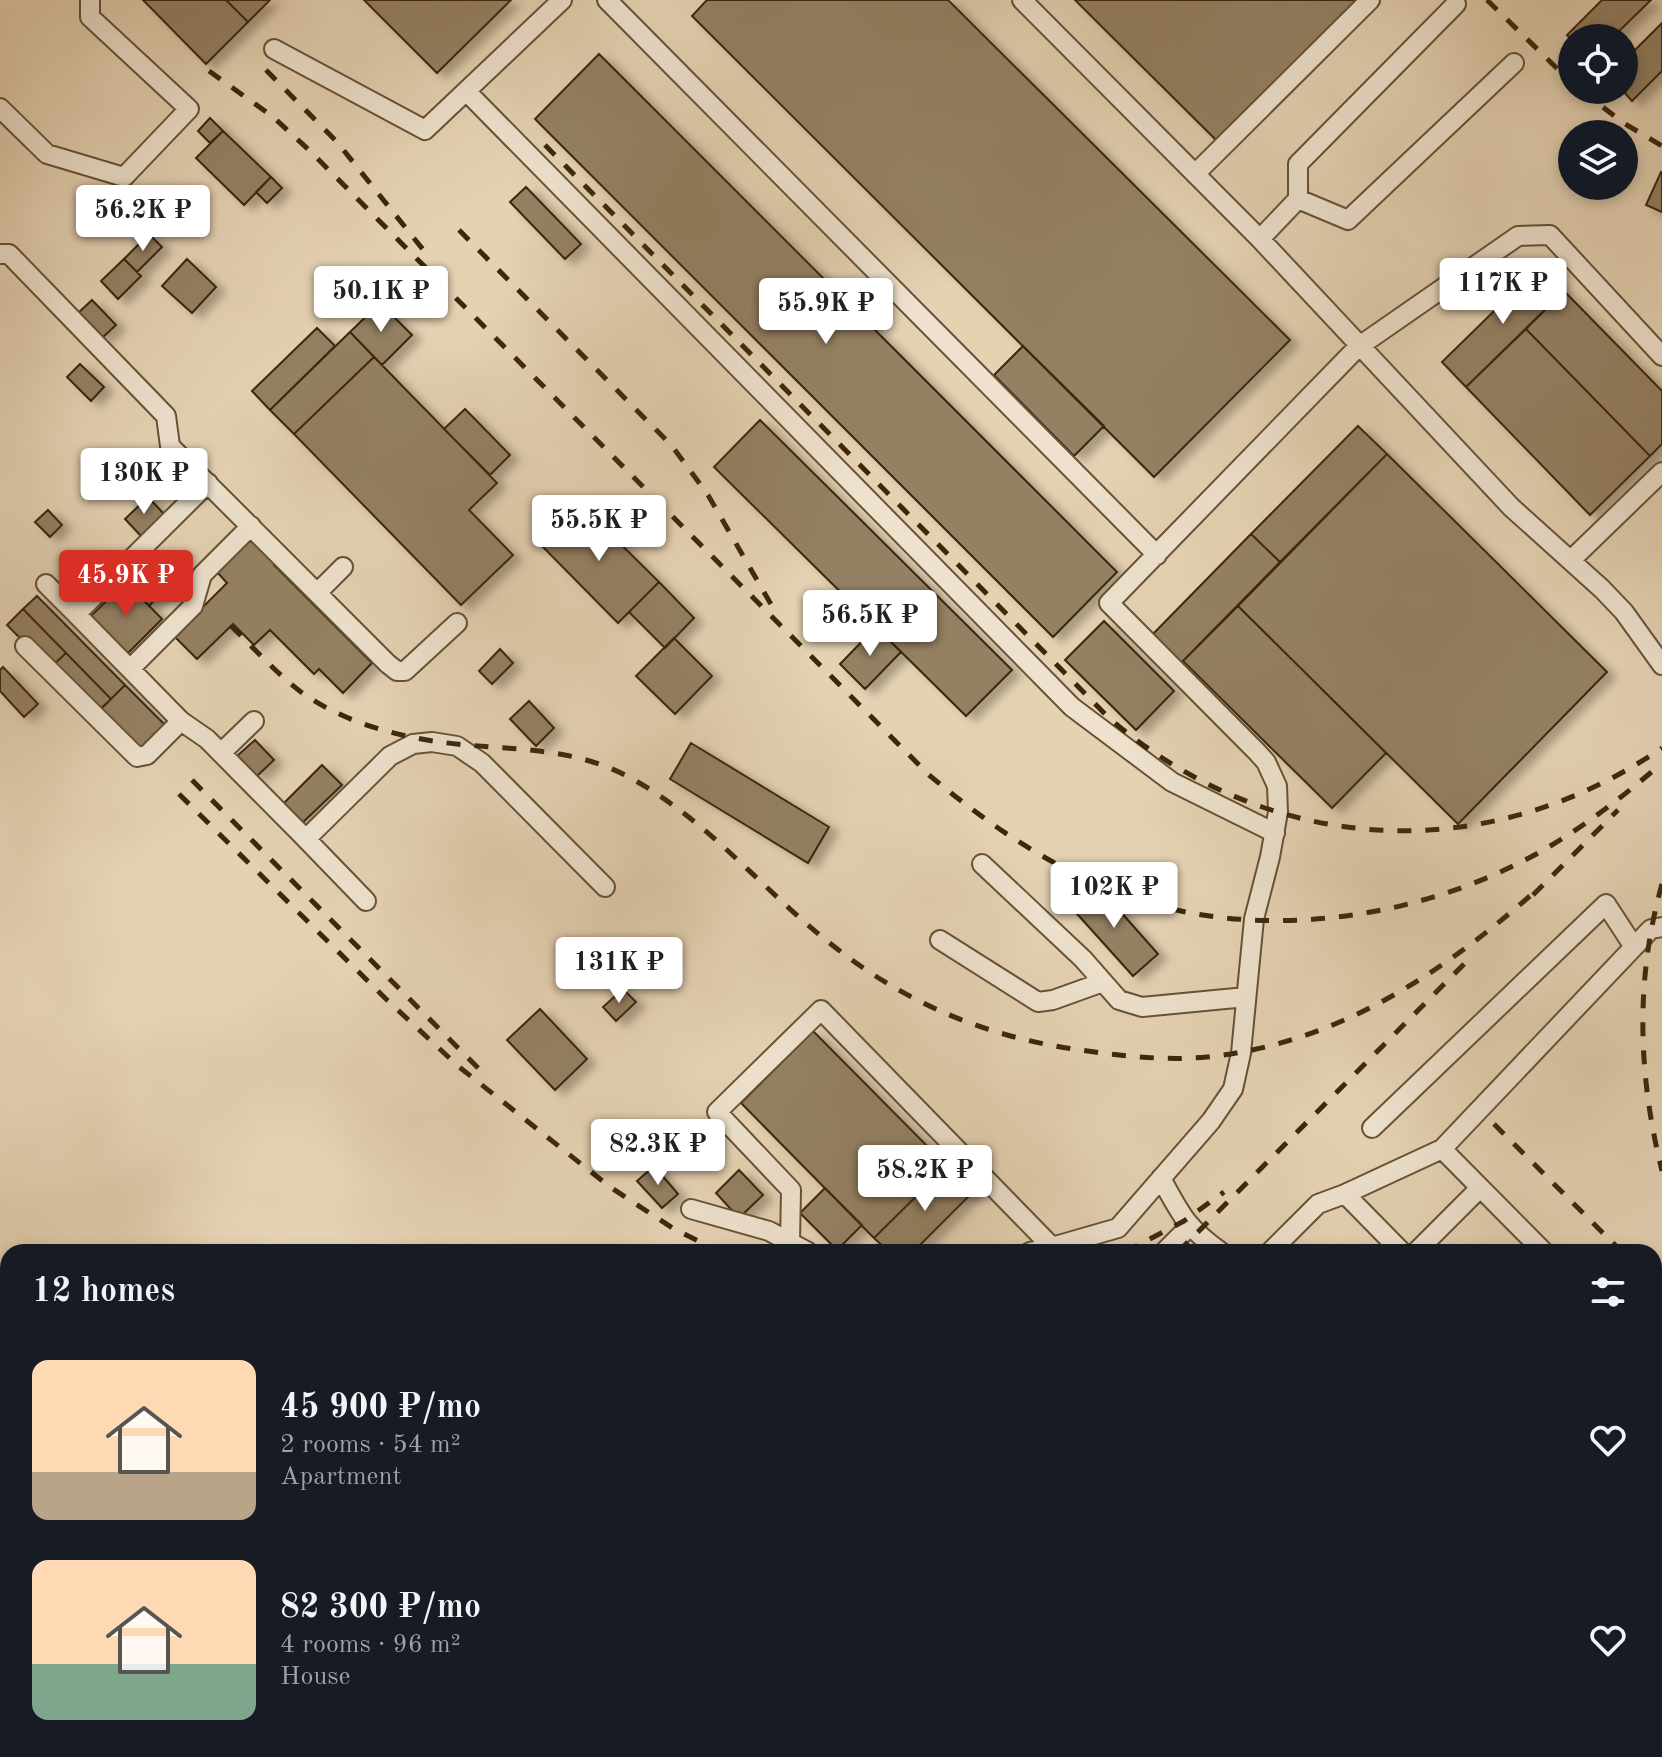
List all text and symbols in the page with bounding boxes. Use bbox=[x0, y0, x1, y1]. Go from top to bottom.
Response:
map controls bbox=[1558, 24, 1638, 200]
button: locate bbox=[1558, 24, 1638, 104]
button: layers bbox=[1558, 120, 1638, 200]
pin: 56.2K ₽ bbox=[69, 185, 217, 253]
text: 56.2K ₽ bbox=[94, 198, 192, 224]
pin: 117K ₽ bbox=[1438, 258, 1568, 326]
pin: 50.1K ₽ bbox=[307, 266, 455, 334]
text: 117K ₽ bbox=[1458, 271, 1548, 297]
pin: 55.9K ₽ bbox=[752, 278, 900, 346]
text: 50.1K ₽ bbox=[332, 279, 430, 305]
text: 55.9K ₽ bbox=[777, 291, 875, 317]
pin: 130K ₽ bbox=[79, 448, 209, 516]
text: 130K ₽ bbox=[99, 461, 189, 487]
pin: 55.5K ₽ bbox=[525, 495, 673, 563]
text: 55.5K ₽ bbox=[550, 508, 648, 534]
pin: 45.9K ₽ bbox=[52, 550, 200, 618]
text: 45.9K ₽ bbox=[77, 563, 175, 589]
pin: 56.5K ₽ bbox=[796, 590, 944, 658]
text: 56.5K ₽ bbox=[821, 603, 919, 629]
pin: 102K ₽ bbox=[1049, 862, 1179, 930]
text: 102K ₽ bbox=[1069, 875, 1159, 901]
pin: 131K ₽ bbox=[554, 937, 684, 1005]
text: 131K ₽ bbox=[574, 950, 664, 976]
pin: 82.3K ₽ bbox=[584, 1119, 732, 1187]
text: 82.3K ₽ bbox=[609, 1132, 707, 1158]
pin: 58.2K ₽ bbox=[851, 1145, 999, 1213]
text: 58.2K ₽ bbox=[876, 1158, 974, 1184]
icon: filters bbox=[1586, 1270, 1630, 1314]
text: 12 homes bbox=[32, 1275, 175, 1309]
text: 45 900 ₽/mo bbox=[280, 1391, 481, 1425]
icon: home bbox=[96, 1392, 192, 1488]
icon: heart bbox=[1586, 1418, 1630, 1462]
text: 2 rooms · 54 m² bbox=[280, 1432, 461, 1458]
text: Apartment bbox=[280, 1464, 402, 1490]
text: 82 300 ₽/mo bbox=[280, 1591, 481, 1625]
icon: home bbox=[96, 1592, 192, 1688]
icon: heart bbox=[1586, 1618, 1630, 1662]
text: 4 rooms · 96 m² bbox=[280, 1632, 461, 1658]
text: House bbox=[280, 1664, 351, 1690]

